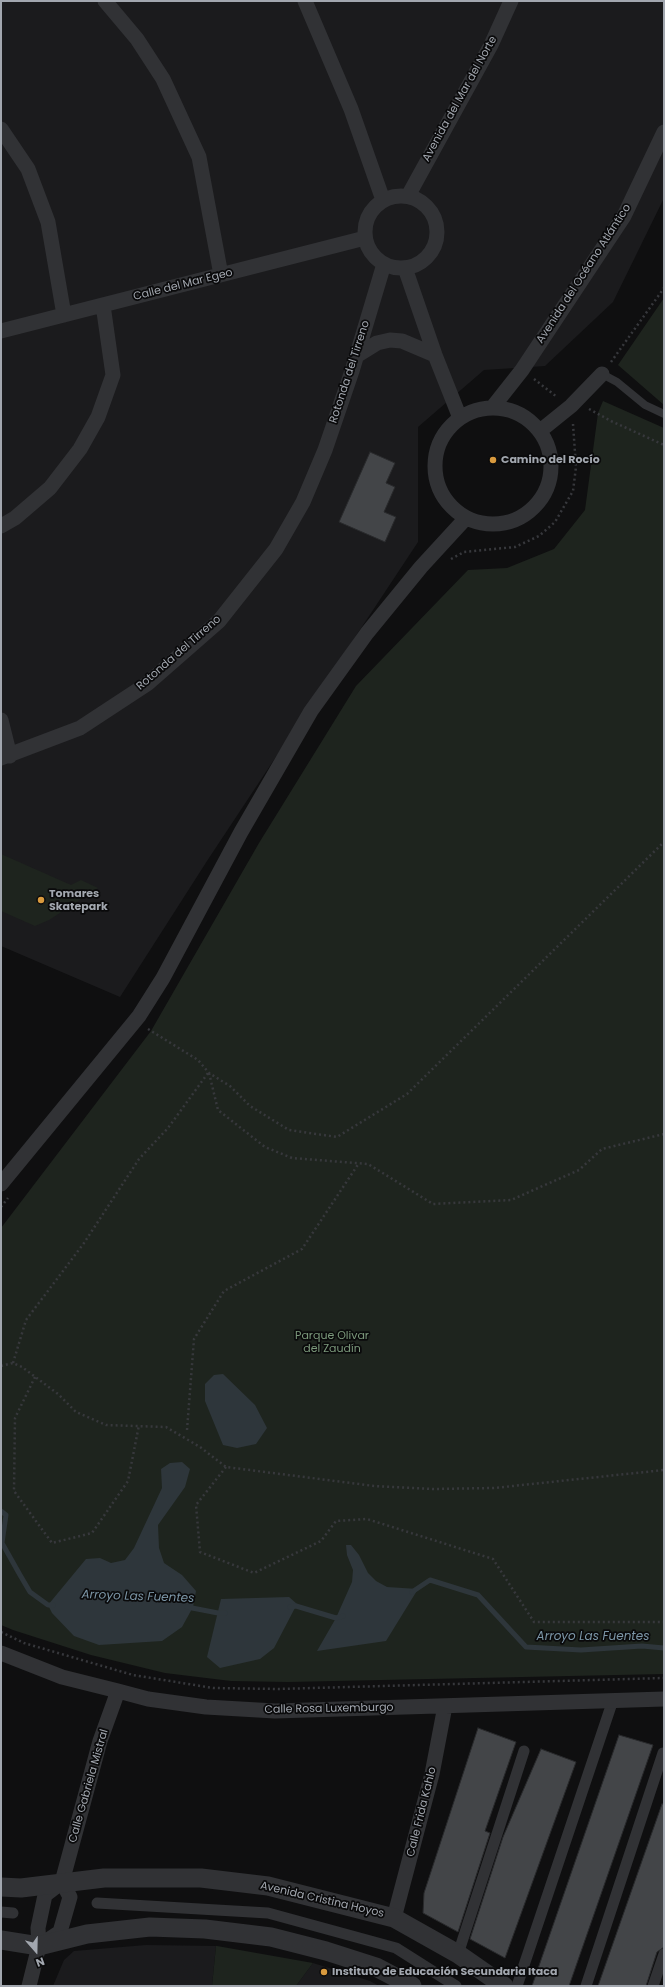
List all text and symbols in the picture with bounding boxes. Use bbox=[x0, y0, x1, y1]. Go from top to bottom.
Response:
street label: Avenida del Mar del Norte bbox=[420, 34, 500, 164]
street label: Avenida del Océano Atlántico bbox=[534, 202, 634, 346]
street label: Calle del Mar Egeo bbox=[132, 266, 234, 304]
street label: Rotonda del Tirreno bbox=[327, 319, 373, 425]
place label: Camino del Rocío bbox=[501, 453, 600, 467]
marker: Camino del Rocío bbox=[488, 455, 498, 465]
street label: Rotonda del Tirreno bbox=[134, 613, 224, 693]
place label: Tomares Skatepark bbox=[49, 887, 108, 913]
marker: Tomares Skatepark bbox=[36, 895, 46, 905]
park label: Parque Olivar del Zaudín bbox=[295, 1329, 369, 1355]
water label: Arroyo Las Fuentes bbox=[81, 1588, 195, 1606]
water label: Arroyo Las Fuentes bbox=[537, 1630, 649, 1644]
street label: Calle Rosa Luxemburgo bbox=[264, 1701, 394, 1717]
street label: Calle Gabriela Mistral bbox=[66, 1728, 112, 1844]
street label: Calle Frida Kahlo bbox=[404, 1766, 440, 1858]
street label: Avenida Cristina Hoyos bbox=[259, 1879, 385, 1921]
north arrow bbox=[16, 1931, 56, 1971]
text: N bbox=[33, 1953, 47, 1971]
place label: Instituto de Educación Secundaria Itaca bbox=[332, 1965, 557, 1979]
marker: Instituto de Educación Secundaria Itaca bbox=[319, 1967, 329, 1977]

